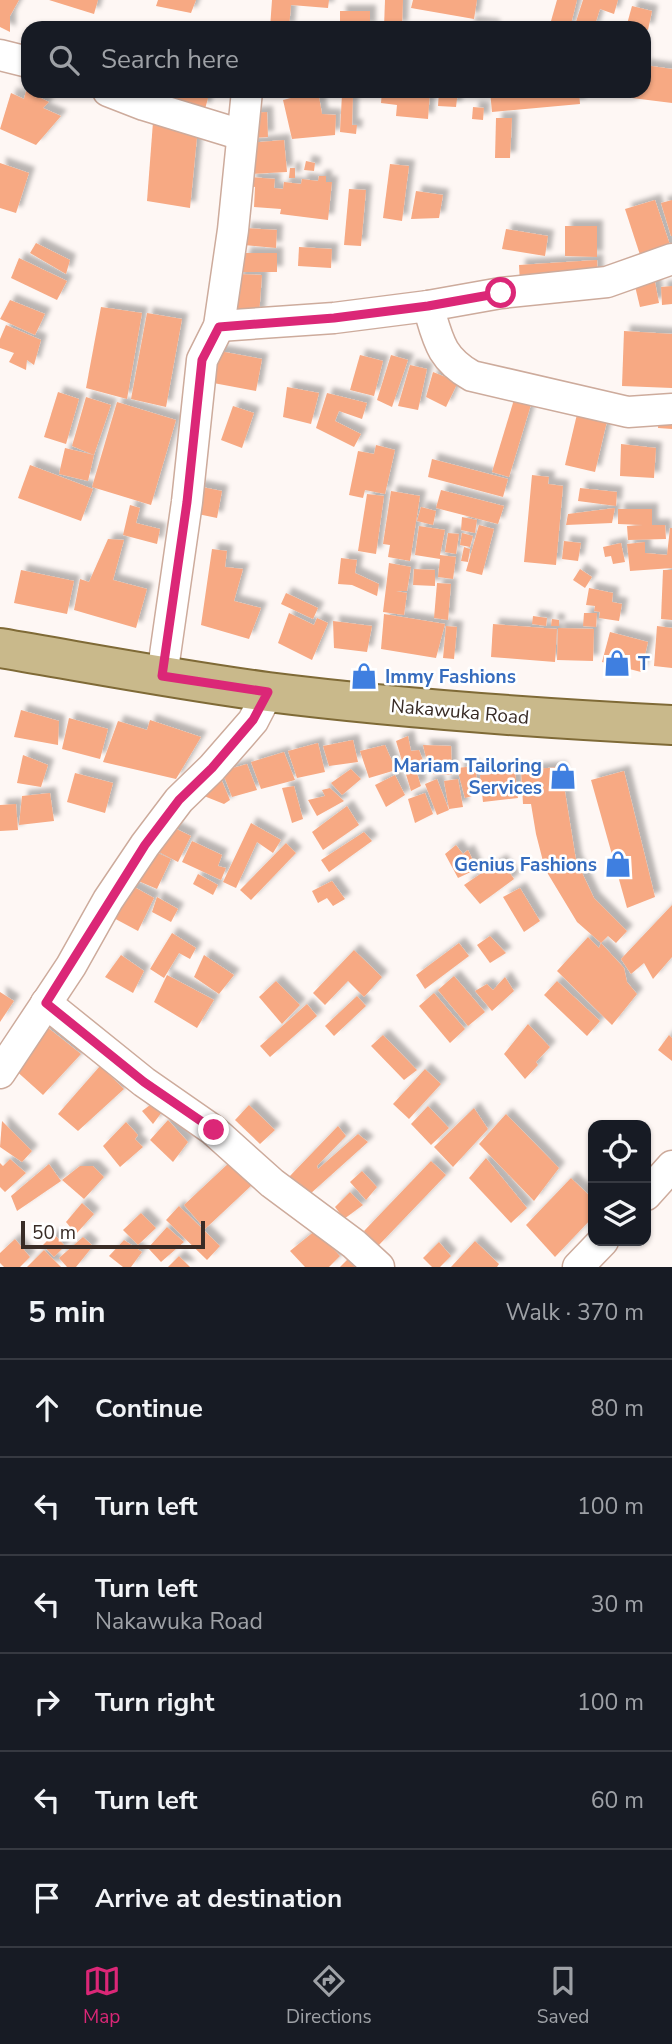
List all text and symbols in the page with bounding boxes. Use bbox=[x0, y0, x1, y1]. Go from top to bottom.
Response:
search box bbox=[21, 21, 651, 98]
icon: search bbox=[45, 41, 83, 79]
text: Search here bbox=[101, 42, 239, 77]
route start bbox=[485, 277, 516, 308]
shop icon: T bbox=[602, 648, 632, 678]
place label: T bbox=[638, 651, 650, 677]
shop icon: Immy Fashions bbox=[349, 661, 379, 691]
place label: Immy Fashions bbox=[385, 664, 516, 690]
street label: Nakawuka Road bbox=[390, 693, 530, 731]
place label: Mariam Tailoring Services bbox=[393, 753, 542, 801]
shop icon: Mariam Tailoring Services bbox=[548, 761, 578, 791]
shop icon: Genius Fashions bbox=[603, 849, 633, 879]
place label: Genius Fashions bbox=[454, 852, 597, 878]
route end bbox=[198, 1114, 229, 1145]
map controls bbox=[588, 1120, 651, 1246]
button: locate bbox=[588, 1120, 651, 1183]
button: layers bbox=[588, 1183, 651, 1246]
scale bar bbox=[21, 1218, 205, 1250]
text: 50 m bbox=[32, 1220, 76, 1246]
text: 5 min bbox=[28, 1292, 106, 1333]
text: Walk · 370 m bbox=[505, 1297, 644, 1328]
icon: ahead bbox=[28, 1389, 66, 1427]
text: Continue bbox=[95, 1391, 203, 1426]
text: 80 m bbox=[591, 1393, 644, 1424]
icon: left bbox=[28, 1487, 66, 1525]
text: Turn left bbox=[95, 1489, 198, 1524]
text: 100 m bbox=[577, 1491, 644, 1522]
text: Turn left bbox=[95, 1571, 198, 1606]
icon: left bbox=[28, 1585, 66, 1623]
text: 30 m bbox=[591, 1589, 644, 1620]
text: Nakawuka Road bbox=[95, 1606, 263, 1637]
icon: right bbox=[28, 1683, 66, 1721]
text: Turn right bbox=[95, 1685, 214, 1720]
text: 100 m bbox=[577, 1687, 644, 1718]
icon: left bbox=[28, 1781, 66, 1819]
text: Turn left bbox=[95, 1783, 198, 1818]
text: 60 m bbox=[591, 1785, 644, 1816]
icon: arrive bbox=[28, 1879, 66, 1917]
text: Arrive at destination bbox=[95, 1881, 342, 1916]
tab: Map bbox=[83, 1962, 121, 2030]
tab: Directions bbox=[286, 1962, 372, 2030]
tab: Saved bbox=[537, 1962, 589, 2030]

